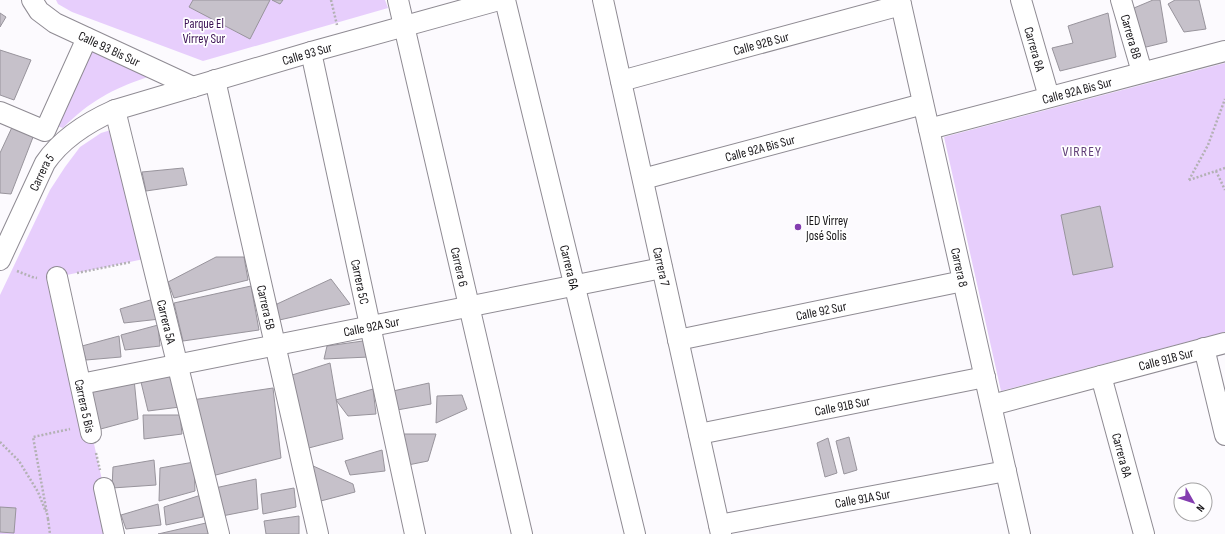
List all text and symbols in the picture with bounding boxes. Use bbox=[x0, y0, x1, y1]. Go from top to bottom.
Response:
street label: Carrera 8B bbox=[1117, 13, 1145, 61]
park label: Parque El Virrey Sur bbox=[183, 16, 225, 47]
street label: Carrera 8A bbox=[1020, 25, 1048, 74]
street label: Calle 93 Bis Sur bbox=[76, 28, 143, 70]
street label: Calle 92B Sur bbox=[732, 29, 791, 59]
street label: Calle 93 Sur bbox=[280, 39, 334, 69]
street label: Calle 92A Bis Sur bbox=[1040, 74, 1114, 108]
street label: Calle 92A Bis Sur bbox=[723, 132, 797, 166]
district label: VIRREY bbox=[1062, 143, 1102, 160]
street label: Carrera 5 bbox=[26, 151, 58, 194]
place label: IED Virrey José Solis bbox=[805, 213, 848, 244]
marker: IED Virrey José Solis bbox=[793, 222, 803, 232]
street label: Carrera 6A bbox=[556, 243, 582, 292]
street label: Carrera 6 bbox=[447, 246, 471, 289]
street label: Carrera 7 bbox=[649, 246, 673, 289]
street label: Carrera 8 bbox=[947, 246, 971, 289]
street label: Carrera 5C bbox=[347, 258, 372, 306]
street label: Carrera 5B bbox=[253, 284, 278, 331]
street label: Carrera 5A bbox=[153, 298, 179, 346]
street label: Calle 92 Sur bbox=[794, 298, 848, 324]
street label: Calle 92A Sur bbox=[342, 314, 401, 340]
street label: Calle 91B Sur bbox=[1137, 345, 1196, 375]
street label: Carrera 5 Bis bbox=[71, 378, 98, 435]
street label: Calle 91B Sur bbox=[813, 393, 872, 420]
street label: Carrera 8A bbox=[1108, 431, 1135, 480]
north arrow bbox=[1173, 482, 1213, 522]
street label: Calle 91A Sur bbox=[834, 486, 892, 512]
text: N bbox=[1193, 502, 1207, 514]

